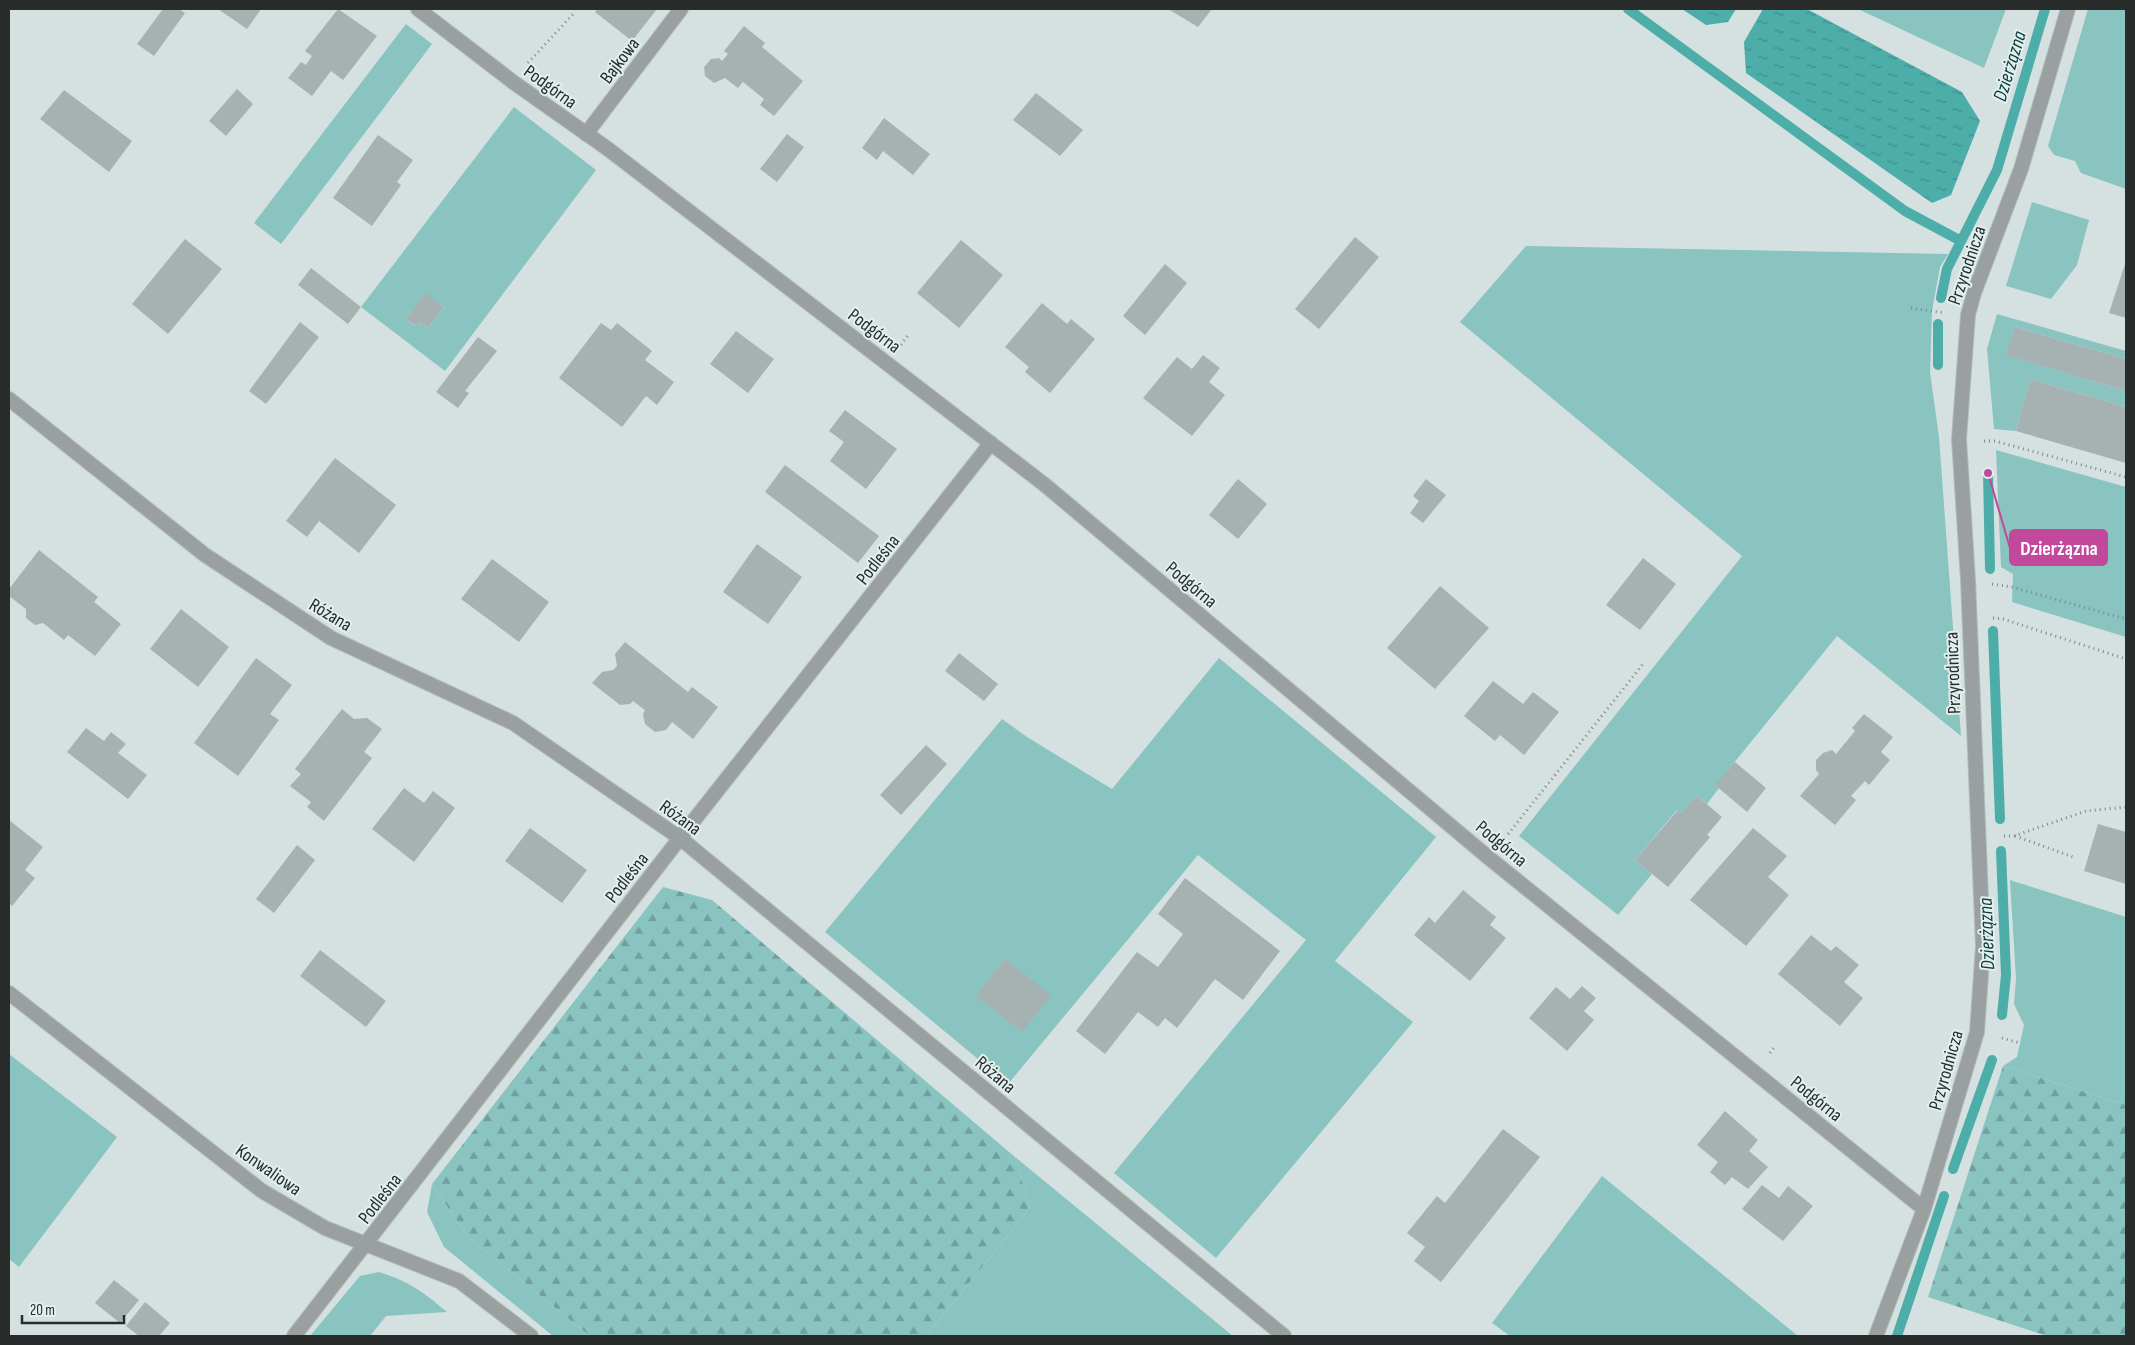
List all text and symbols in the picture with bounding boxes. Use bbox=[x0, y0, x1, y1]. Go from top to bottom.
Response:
water label: Dzierżązna bbox=[1988, 28, 2032, 104]
street label: Bajkowa bbox=[595, 33, 645, 88]
street label: Podgórna bbox=[519, 60, 581, 114]
street label: Przyrodnicza bbox=[1943, 223, 1992, 308]
street label: Podgórna bbox=[843, 304, 905, 358]
street label: Podleśna bbox=[851, 530, 905, 590]
callout: Dzierżązna bbox=[2010, 530, 2107, 565]
text: Dzierżązna bbox=[2020, 537, 2098, 561]
street label: Podgórna bbox=[1161, 557, 1221, 613]
street label: Różana bbox=[305, 594, 356, 637]
street label: Przyrodnicza bbox=[1941, 632, 1966, 714]
street label: Różana bbox=[655, 795, 705, 841]
street label: Podgórna bbox=[1471, 816, 1531, 872]
street label: Podleśna bbox=[600, 848, 654, 908]
water label: Dzierżązna bbox=[1974, 898, 2000, 970]
street label: Przyrodnicza bbox=[1924, 1028, 1969, 1113]
street label: Różana bbox=[970, 1052, 1020, 1099]
street label: Podgórna bbox=[1785, 1071, 1847, 1127]
street label: Konwaliowa bbox=[231, 1139, 305, 1201]
street label: Podleśna bbox=[353, 1169, 407, 1229]
scale bar bbox=[22, 1292, 125, 1324]
text: 20 m bbox=[30, 1301, 55, 1320]

